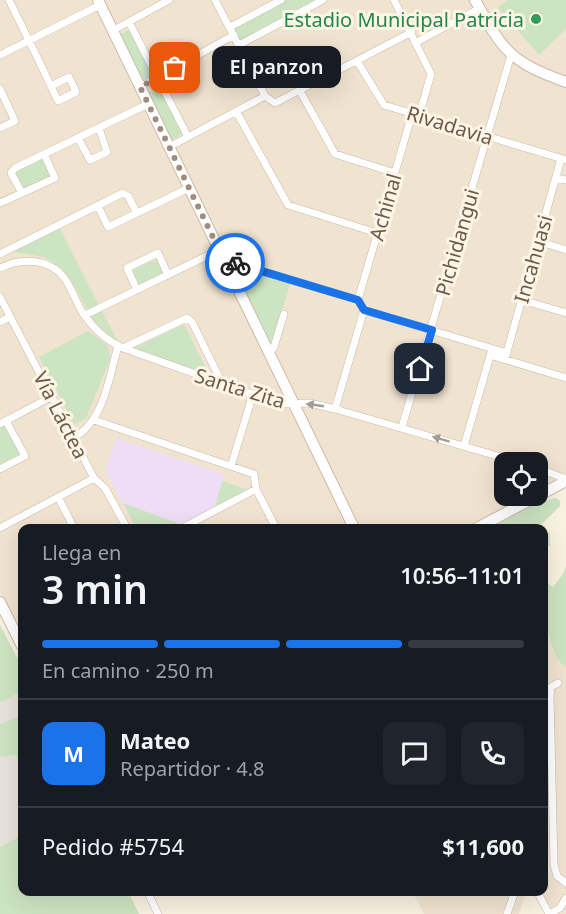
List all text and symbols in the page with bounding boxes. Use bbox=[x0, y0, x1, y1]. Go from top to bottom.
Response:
place label: Estadio Municipal Patricia bbox=[284, 6, 524, 33]
marker: Estadio Municipal Patricia bbox=[529, 12, 543, 26]
pin bbox=[149, 42, 200, 93]
callout: El panzon bbox=[211, 47, 340, 89]
icon: bag bbox=[158, 51, 191, 84]
text: El panzon bbox=[230, 53, 323, 80]
street label: Rivadavia bbox=[403, 99, 497, 151]
street label: Achinal bbox=[363, 170, 407, 244]
street label: Pichidangui bbox=[429, 185, 485, 299]
street label: Incahuasi bbox=[508, 212, 558, 306]
courier bbox=[205, 233, 265, 293]
icon: bike bbox=[219, 247, 252, 280]
pin bbox=[394, 343, 445, 394]
icon: home bbox=[403, 352, 436, 385]
street label: Santa Zita bbox=[191, 361, 289, 415]
street label: Vía Láctea bbox=[27, 367, 95, 463]
one-way arrow bbox=[305, 400, 324, 409]
one-way arrow bbox=[432, 434, 450, 443]
map controls bbox=[494, 452, 548, 506]
button: locate bbox=[494, 452, 548, 506]
text: Llega en bbox=[42, 539, 121, 566]
text: 10:56–11:01 bbox=[400, 560, 524, 590]
text: 3 min bbox=[42, 562, 148, 615]
text: En camino · 250 m bbox=[42, 657, 214, 684]
button: chat bbox=[383, 722, 446, 785]
button: phone bbox=[461, 722, 524, 785]
text: Mateo bbox=[120, 725, 190, 755]
text: M bbox=[63, 738, 84, 768]
text: Repartidor · 4.8 bbox=[120, 755, 265, 782]
text: Pedido #5754 bbox=[42, 831, 184, 861]
text: $11,600 bbox=[442, 831, 524, 861]

